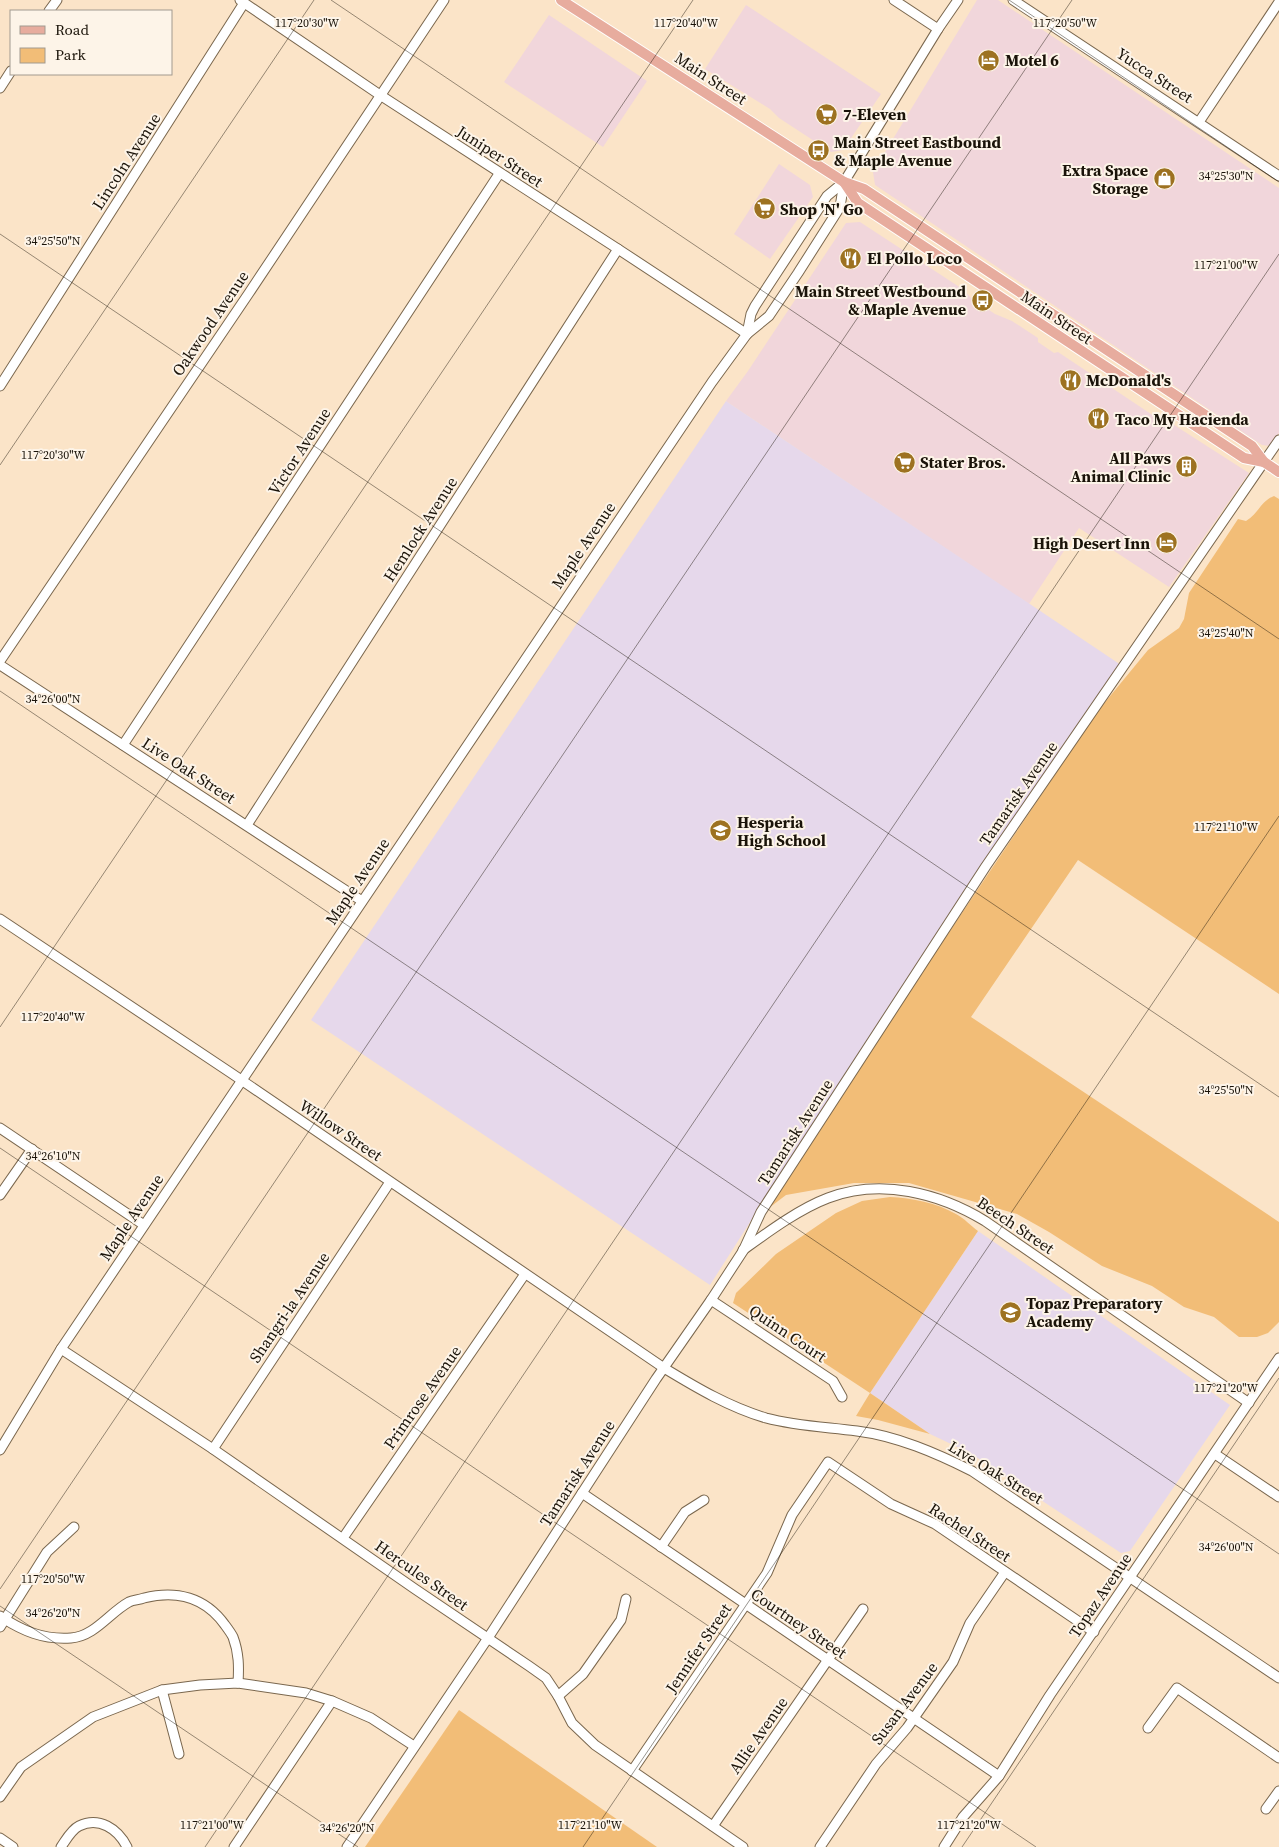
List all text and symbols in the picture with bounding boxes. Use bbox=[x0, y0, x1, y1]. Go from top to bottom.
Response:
legend bbox=[10, 10, 172, 75]
text: 117°20'30"W bbox=[275, 15, 339, 31]
text: 117°20'40"W bbox=[654, 15, 718, 31]
text: 117°20'50"W bbox=[1033, 15, 1097, 31]
text: Road bbox=[55, 19, 89, 40]
street label: Yucca Street bbox=[1113, 42, 1198, 108]
text: Park bbox=[55, 44, 87, 65]
street label: Main Street bbox=[671, 46, 752, 110]
hotel icon: Motel 6 bbox=[977, 48, 1001, 72]
place label: Motel 6 bbox=[1005, 49, 1059, 71]
supermarket icon: 7-Eleven bbox=[815, 102, 839, 126]
place label: 7-Eleven bbox=[843, 103, 906, 125]
street label: Lincoln Avenue bbox=[87, 108, 165, 214]
street label: Juniper Street bbox=[452, 119, 548, 192]
place label: Main Street Eastbound & Maple Avenue bbox=[834, 131, 1002, 171]
bus stop icon: Main Street Eastbound & Maple Avenue bbox=[806, 139, 830, 163]
place label: Extra Space Storage bbox=[1062, 159, 1148, 199]
shop icon: Extra Space Storage bbox=[1152, 167, 1176, 191]
text: 34°25'30"N bbox=[1198, 168, 1254, 184]
supermarket icon: Shop 'N' Go bbox=[752, 197, 776, 221]
place label: Shop 'N' Go bbox=[780, 198, 863, 220]
text: 34°25'50"N bbox=[25, 233, 81, 249]
restaurant icon: El Pollo Loco bbox=[839, 246, 863, 270]
place label: El Pollo Loco bbox=[867, 247, 962, 269]
text: 117°21'00"W bbox=[1194, 257, 1258, 273]
street label: Oakwood Avenue bbox=[166, 266, 254, 380]
place label: Main Street Westbound & Maple Avenue bbox=[795, 280, 966, 320]
street label: Main Street bbox=[1017, 285, 1098, 349]
bus stop icon: Main Street Westbound & Maple Avenue bbox=[970, 288, 994, 312]
restaurant icon: McDonald's bbox=[1058, 368, 1082, 392]
place label: McDonald's bbox=[1086, 369, 1171, 391]
street label: Victor Avenue bbox=[263, 403, 335, 499]
restaurant icon: Taco My Hacienda bbox=[1087, 407, 1111, 431]
place label: Taco My Hacienda bbox=[1115, 408, 1249, 430]
text: 117°20'30"W bbox=[21, 447, 85, 463]
place label: All Paws Animal Clinic bbox=[1071, 447, 1171, 487]
supermarket icon: Stater Bros. bbox=[892, 450, 916, 474]
place label: Stater Bros. bbox=[920, 451, 1006, 473]
building icon: All Paws Animal Clinic bbox=[1175, 455, 1199, 479]
street label: Hemlock Avenue bbox=[378, 472, 462, 586]
street label: Maple Avenue bbox=[546, 497, 620, 593]
hotel icon: High Desert Inn bbox=[1154, 531, 1178, 555]
place label: High Desert Inn bbox=[1033, 532, 1150, 554]
text: 34°25'40"N bbox=[1198, 625, 1254, 641]
text: 34°26'00"N bbox=[25, 691, 81, 707]
street label: Live Oak Street bbox=[138, 732, 241, 809]
street label: Tamarisk Avenue bbox=[974, 736, 1062, 850]
place label: Hesperia High School bbox=[737, 811, 826, 851]
school or university icon: Hesperia High School bbox=[709, 819, 733, 843]
text: 117°21'10"W bbox=[1194, 819, 1258, 835]
street label: Maple Avenue bbox=[320, 833, 394, 929]
text: 117°20'40"W bbox=[21, 1009, 85, 1025]
street label: Tamarisk Avenue bbox=[752, 1074, 838, 1190]
text: 34°25'50"N bbox=[1198, 1082, 1254, 1098]
street label: Willow Street bbox=[295, 1094, 387, 1166]
text: 34°26'10"N bbox=[25, 1148, 81, 1164]
street label: Maple Avenue bbox=[94, 1169, 168, 1265]
street label: Beech Street bbox=[973, 1191, 1060, 1259]
street label: Shangri-la Avenue bbox=[244, 1247, 334, 1367]
place label: Topaz Preparatory Academy bbox=[1026, 1292, 1163, 1332]
street label: Quinn Court bbox=[745, 1299, 832, 1367]
school or university icon: Topaz Preparatory Academy bbox=[998, 1300, 1022, 1324]
street label: Primrose Avenue bbox=[378, 1341, 466, 1453]
text: 117°21'20"W bbox=[1194, 1380, 1258, 1396]
street label: Tamarisk Avenue bbox=[534, 1415, 620, 1531]
street label: Live Oak Street bbox=[944, 1435, 1048, 1509]
street label: Rachel Street bbox=[925, 1497, 1016, 1567]
street label: Hercules Street bbox=[371, 1535, 474, 1616]
text: 34°26'00"N bbox=[1198, 1539, 1254, 1555]
street label: Topaz Avenue bbox=[1063, 1548, 1137, 1642]
text: 117°20'50"W bbox=[21, 1571, 85, 1587]
street label: Courtney Street bbox=[747, 1583, 852, 1664]
street label: Jennifer Street bbox=[659, 1598, 736, 1698]
text: 34°26'20"N bbox=[25, 1605, 81, 1621]
street label: Susan Avenue bbox=[866, 1657, 942, 1749]
street label: Allie Avenue bbox=[723, 1692, 793, 1778]
text: 117°21'00"W bbox=[180, 1817, 244, 1833]
text: 117°21'10"W bbox=[558, 1817, 622, 1833]
text: 117°21'20"W bbox=[937, 1817, 1001, 1833]
text: 34°26'20"N bbox=[319, 1820, 375, 1836]

